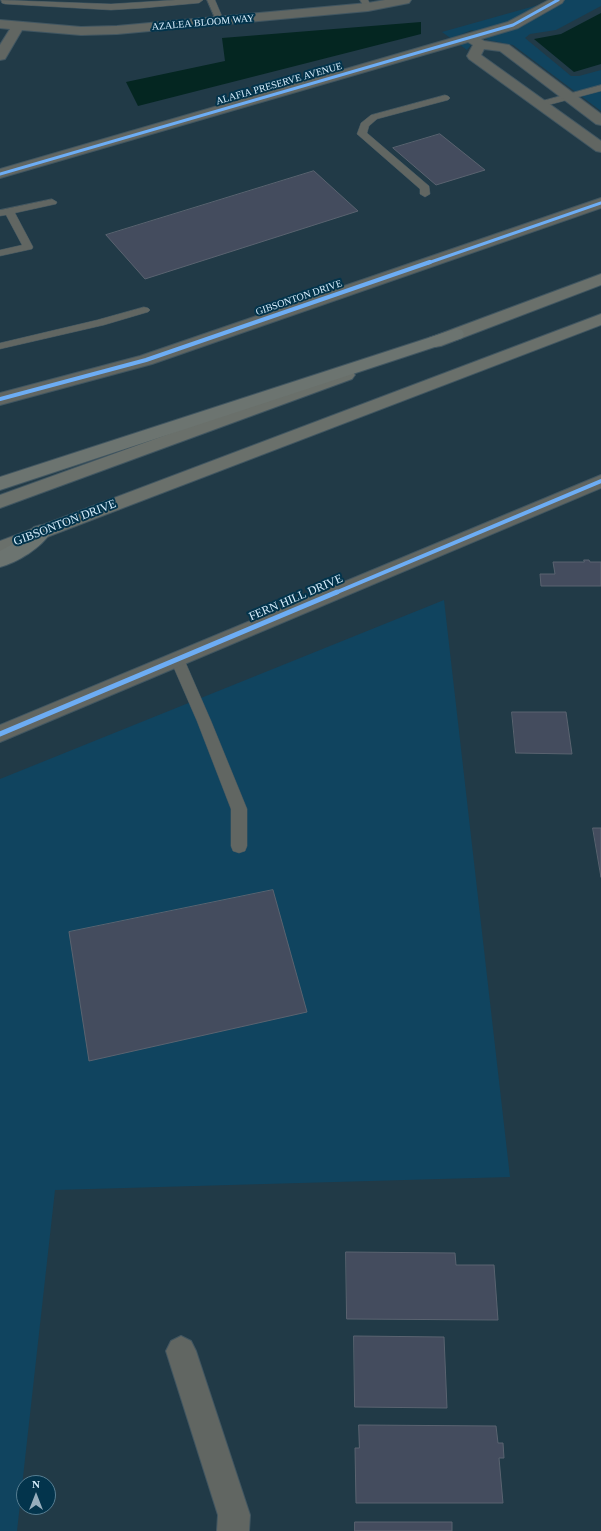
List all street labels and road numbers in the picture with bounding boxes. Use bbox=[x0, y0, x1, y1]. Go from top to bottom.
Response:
street label: AZALEA BLOOM WAY bbox=[151, 13, 255, 33]
street label: ALAFIA PRESERVE AVENUE bbox=[215, 60, 343, 108]
street label: GIBSONTON DRIVE bbox=[254, 278, 344, 318]
street label: GIBSONTON DRIVE bbox=[12, 497, 118, 549]
street label: FERN HILL DRIVE bbox=[247, 572, 345, 624]

